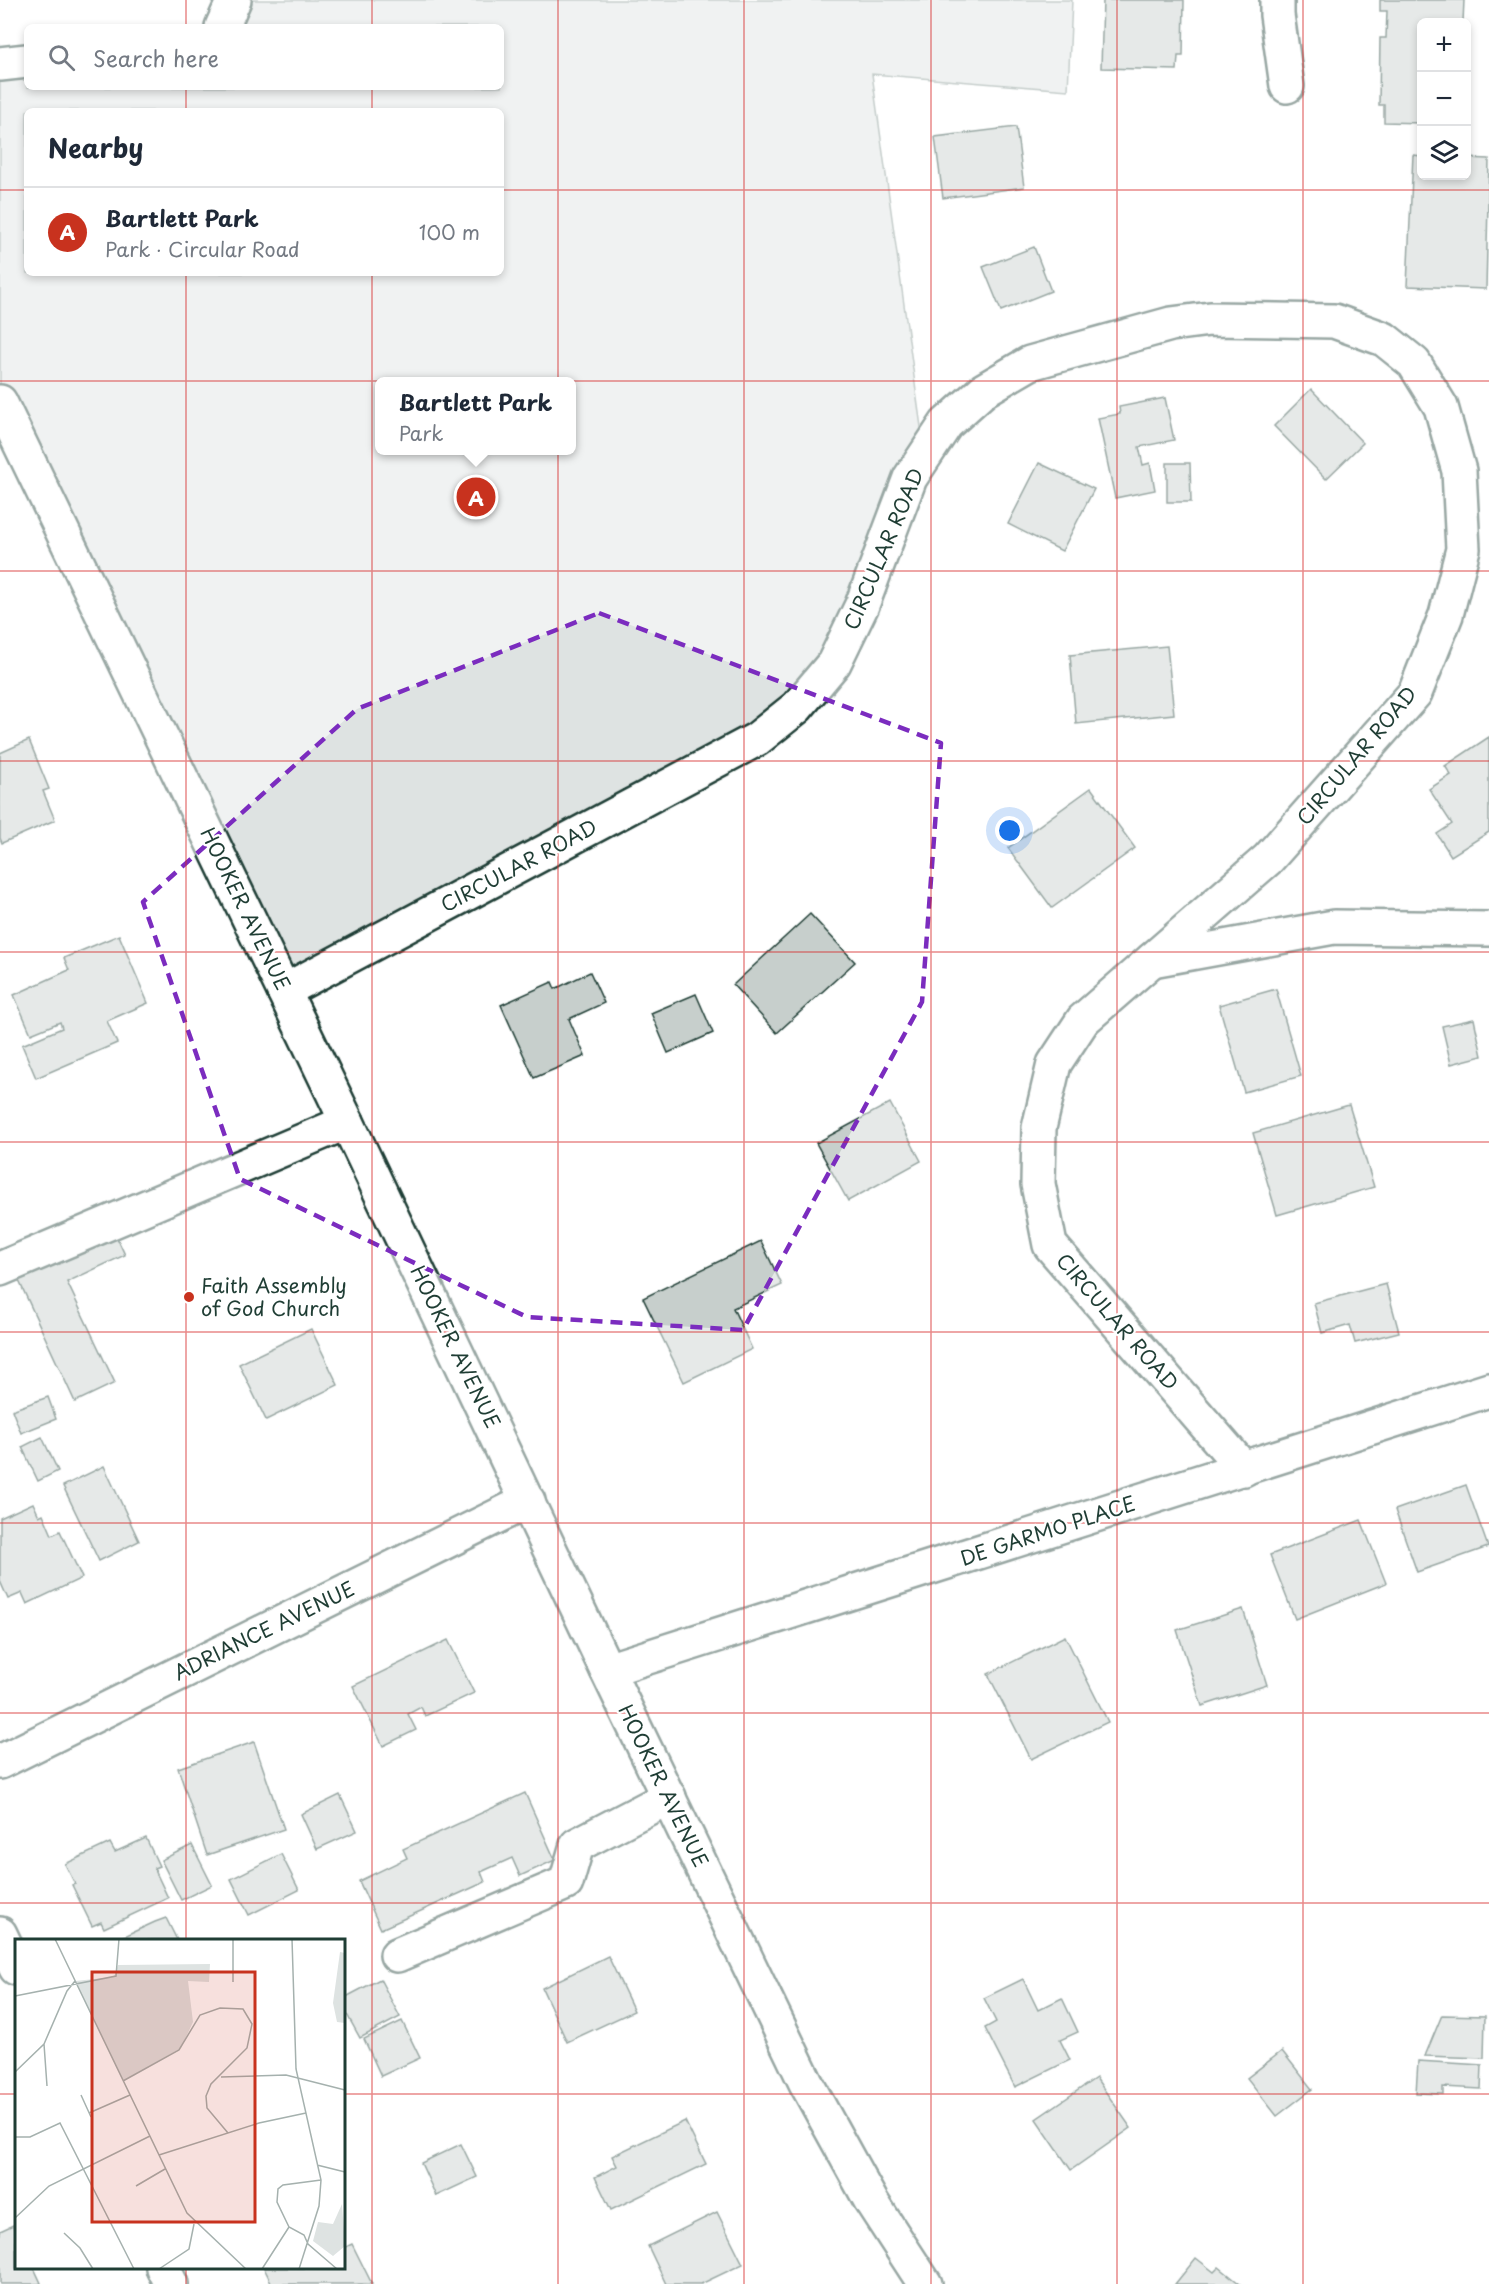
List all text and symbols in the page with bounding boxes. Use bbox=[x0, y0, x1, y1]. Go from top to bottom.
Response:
map controls bbox=[1417, 18, 1471, 180]
button: + bbox=[1417, 18, 1471, 72]
search box bbox=[24, 24, 504, 90]
icon: search bbox=[45, 41, 78, 74]
text: Search here bbox=[93, 41, 219, 74]
button: − bbox=[1417, 72, 1471, 126]
button: layers bbox=[1417, 126, 1471, 180]
text: Nearby bbox=[48, 128, 143, 167]
text: Bartlett Park bbox=[105, 201, 259, 234]
text: A bbox=[60, 217, 75, 247]
text: 100 m bbox=[419, 217, 480, 247]
text: Park · Circular Road bbox=[105, 234, 300, 264]
popup bbox=[375, 377, 576, 455]
text: Bartlett Park bbox=[399, 385, 552, 418]
text: Park bbox=[399, 418, 443, 448]
street label: CIRCULAR ROAD bbox=[835, 463, 931, 634]
pin: A bbox=[456, 474, 496, 520]
street label: CIRCULAR ROAD bbox=[1289, 679, 1423, 831]
street label: CIRCULAR ROAD bbox=[435, 811, 602, 919]
your location bbox=[995, 816, 1024, 845]
street label: HOOKER AVENUE bbox=[193, 822, 298, 995]
street label: CIRCULAR ROAD bbox=[1050, 1246, 1186, 1397]
street label: HOOKER AVENUE bbox=[403, 1260, 508, 1433]
place label: Faith Assembly of God Church bbox=[201, 1270, 347, 1323]
marker: Faith Assembly of God Church bbox=[182, 1290, 196, 1304]
street label: DE GARMO PLACE bbox=[956, 1488, 1139, 1573]
street label: ADRIANCE AVENUE bbox=[168, 1573, 359, 1687]
street label: HOOKER AVENUE bbox=[611, 1699, 716, 1872]
inset map bbox=[15, 1939, 345, 2269]

